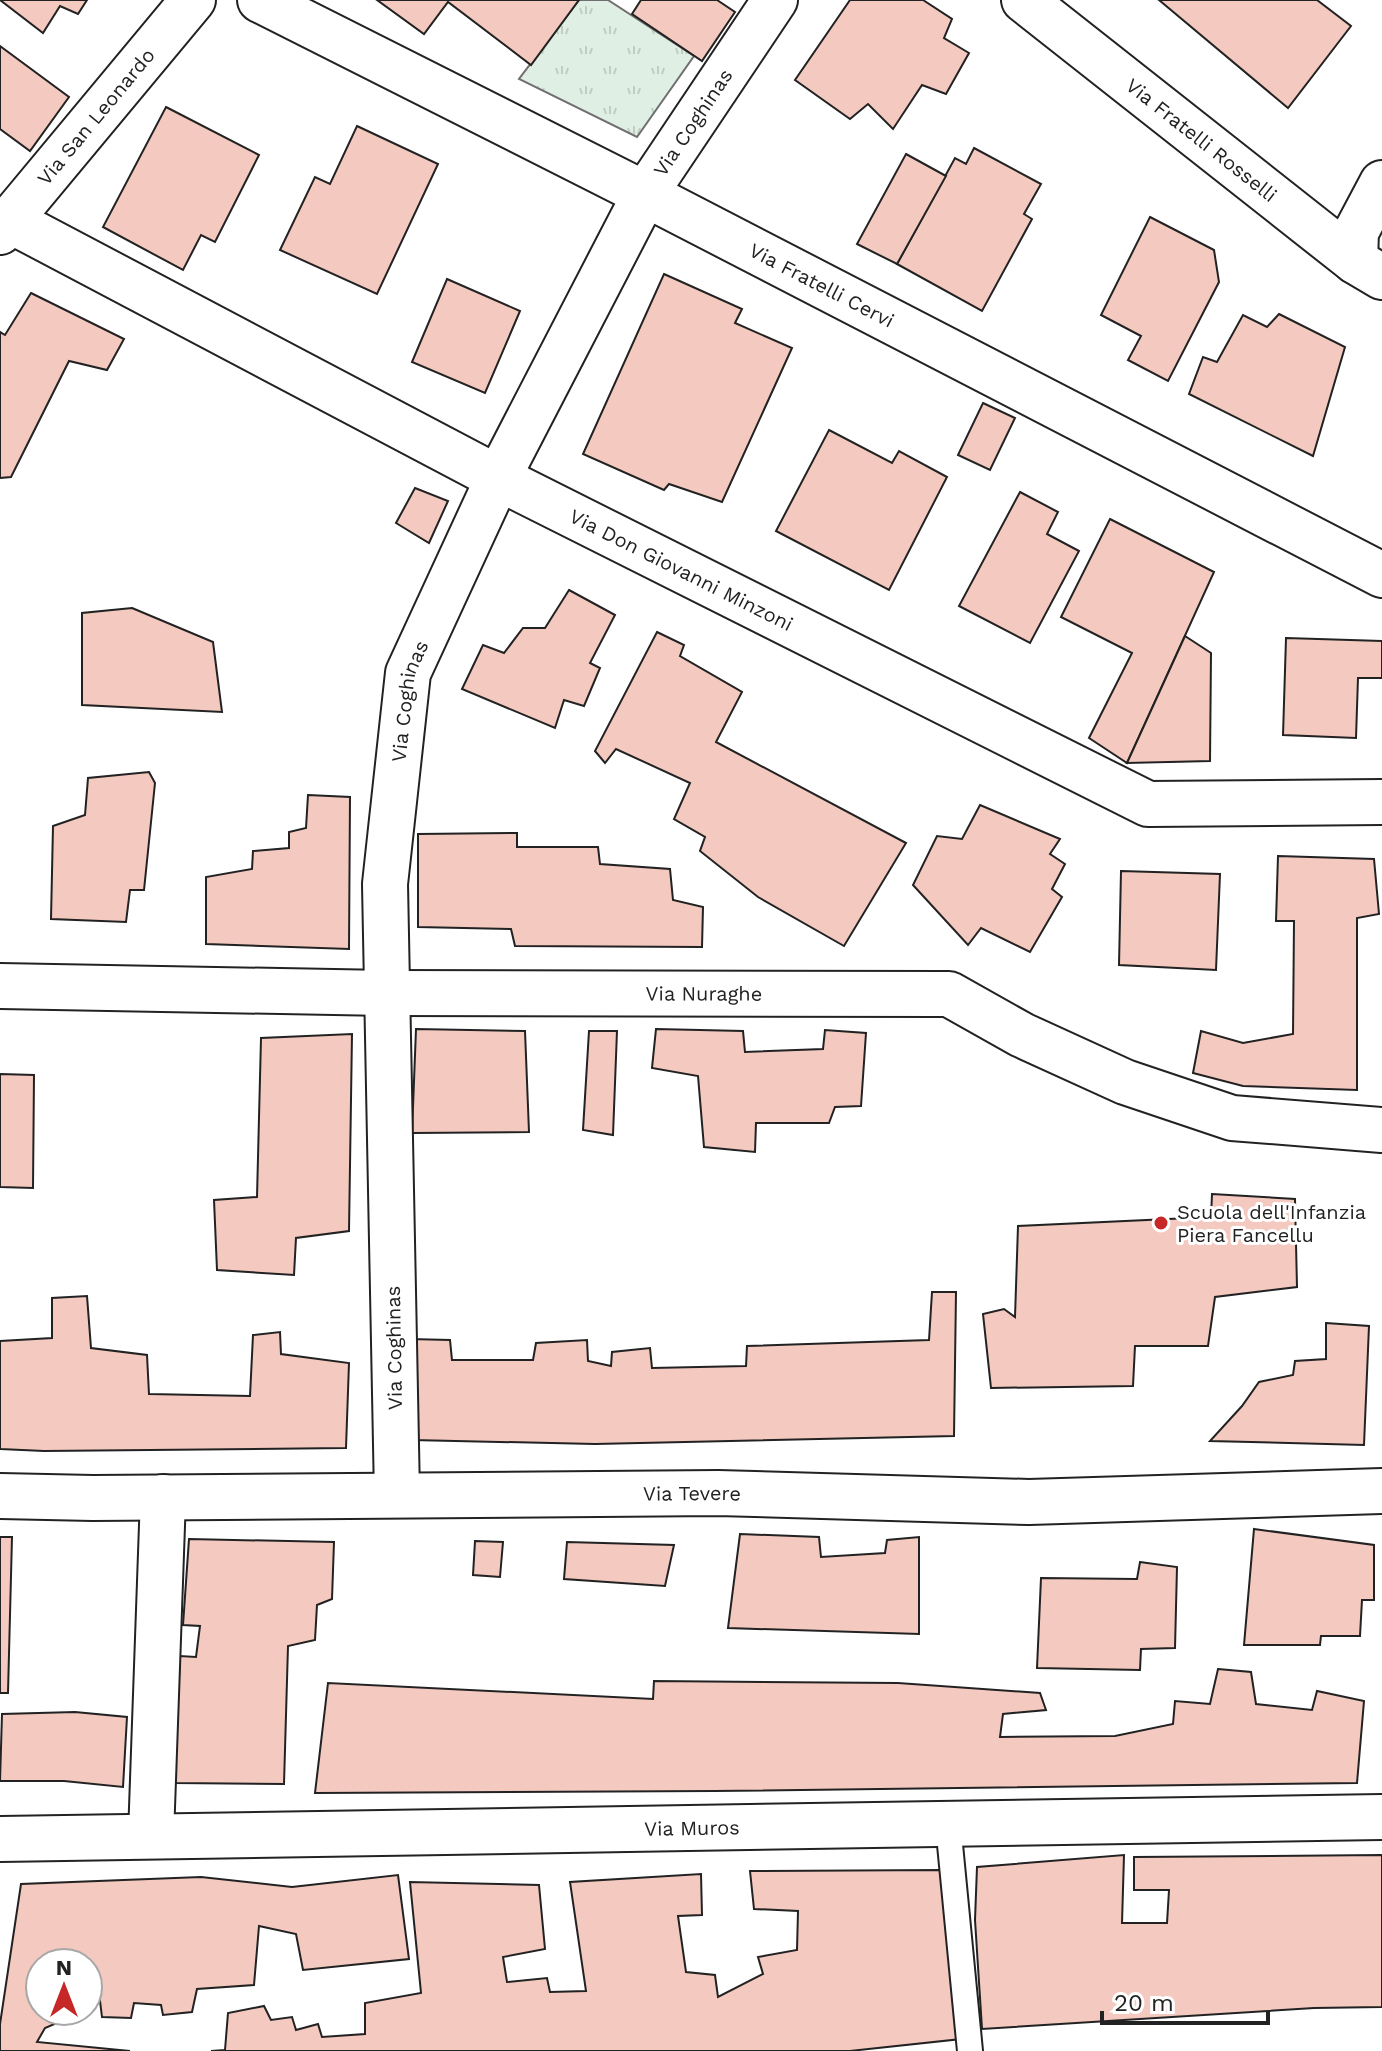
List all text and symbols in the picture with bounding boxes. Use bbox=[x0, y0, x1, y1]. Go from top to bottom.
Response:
street label: Via San Leonardo bbox=[32, 43, 160, 190]
street label: Via Coghinas bbox=[648, 64, 737, 181]
street label: Via Fratelli Rosselli bbox=[1121, 73, 1282, 207]
street label: Via Fratelli Cervi bbox=[745, 238, 898, 333]
street label: Via Don Giovanni Minzoni bbox=[566, 504, 797, 636]
street label: Via Coghinas bbox=[386, 636, 433, 763]
street label: Via Nuraghe bbox=[646, 981, 762, 1006]
place label: Scuola dell'Infanzia Piera Fancellu bbox=[1177, 1200, 1366, 1247]
marker: Scuola dell'Infanzia Piera Fancellu bbox=[1152, 1214, 1170, 1232]
street label: Via Coghinas bbox=[381, 1286, 407, 1410]
street label: Via Tevere bbox=[643, 1481, 741, 1506]
street label: Via Muros bbox=[644, 1815, 740, 1841]
north arrow bbox=[24, 1947, 104, 2027]
text: N bbox=[56, 1955, 72, 1980]
scale bar bbox=[1102, 1975, 1268, 2025]
text: 20 m bbox=[1114, 1989, 1174, 2017]

